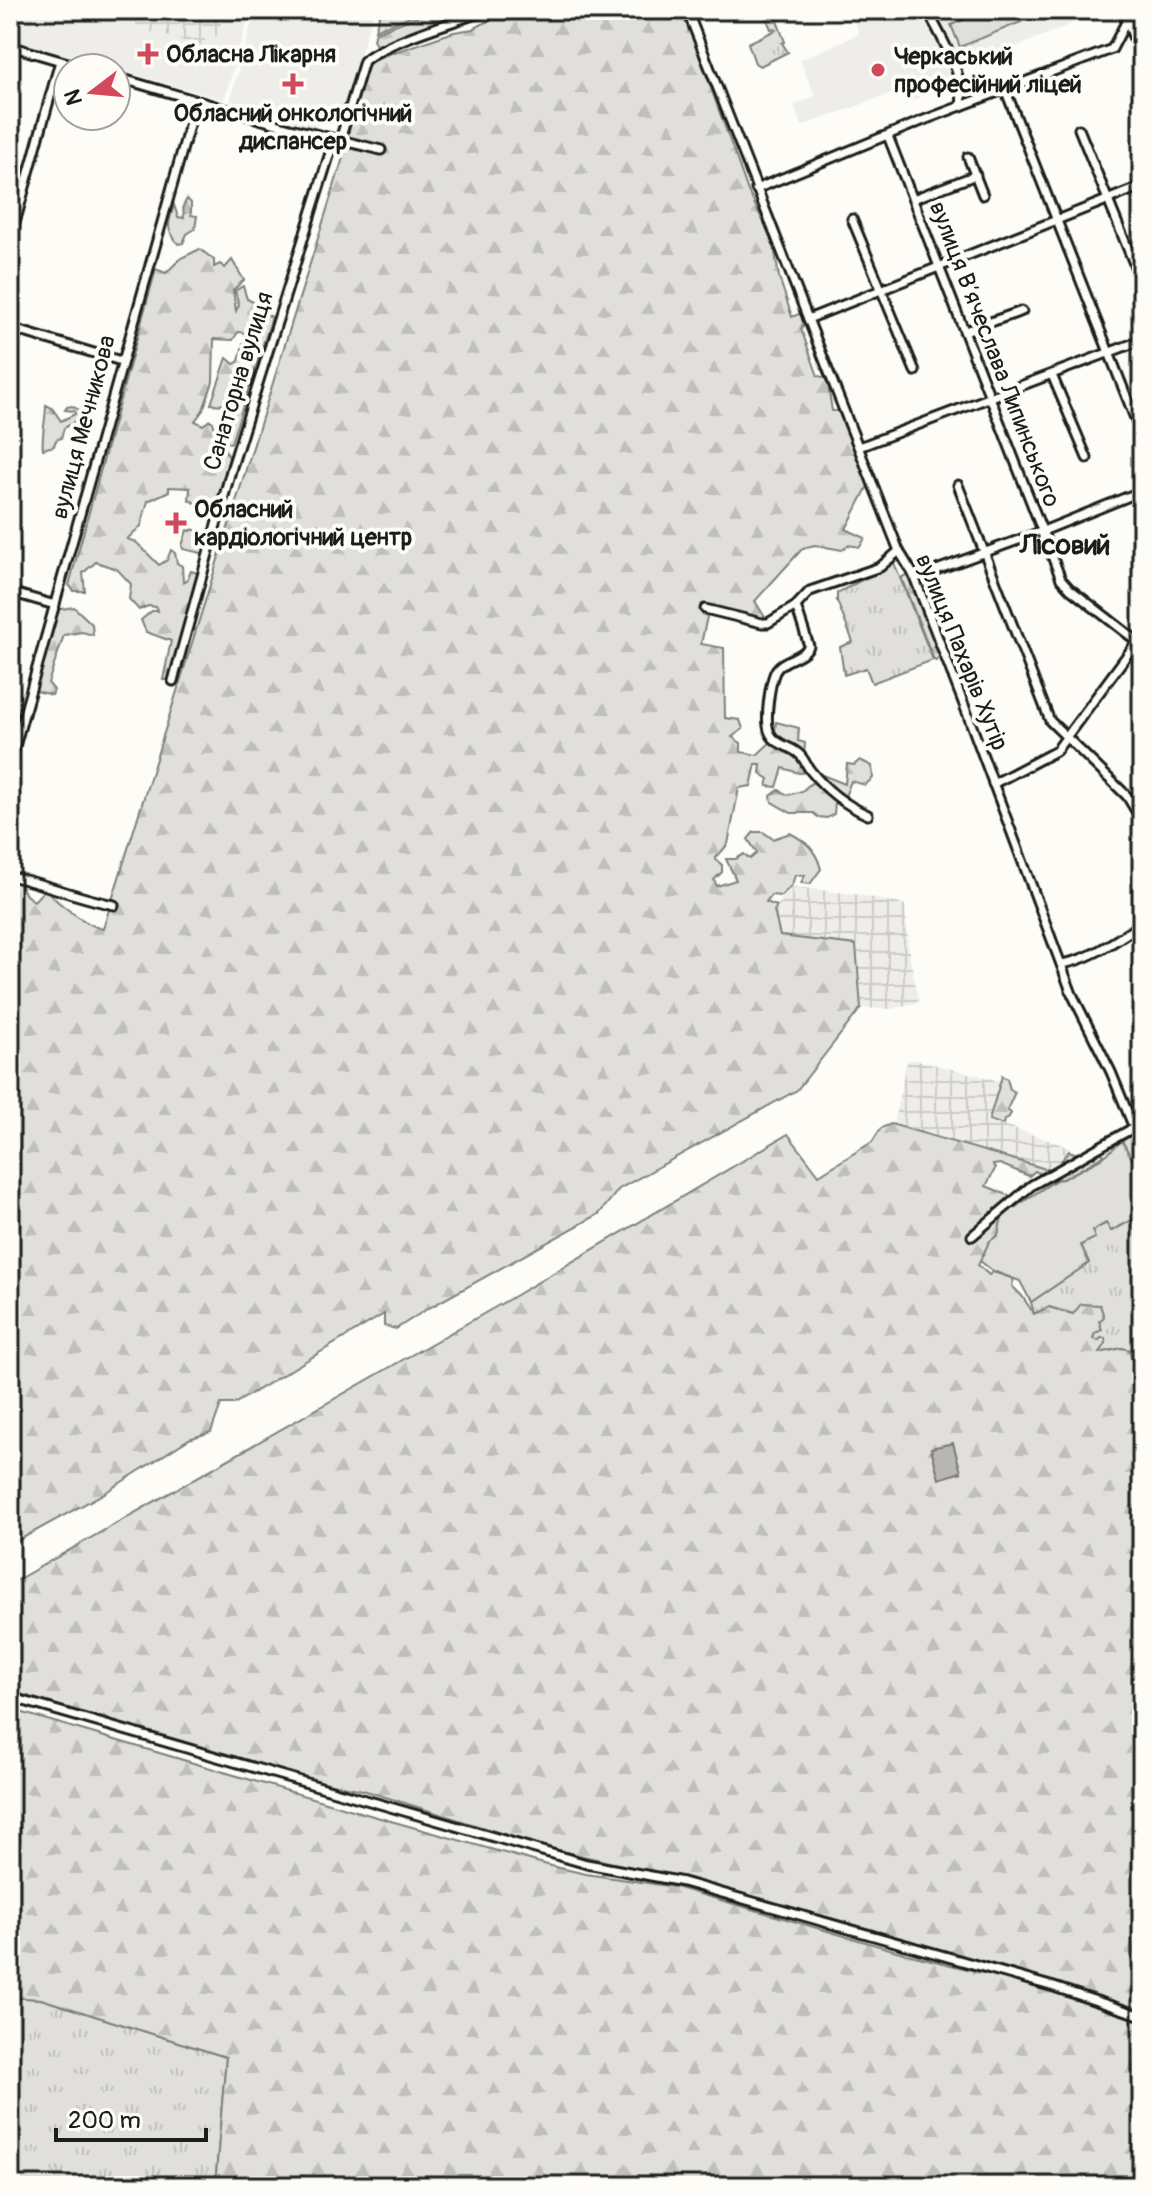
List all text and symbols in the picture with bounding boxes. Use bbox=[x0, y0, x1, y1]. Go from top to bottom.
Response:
place label: Обласна Лікарня bbox=[166, 40, 336, 69]
place label: Черкаський професійний ліцей bbox=[894, 42, 1082, 99]
marker: Обласна Лікарня bbox=[137, 43, 159, 65]
north arrow bbox=[52, 52, 132, 132]
marker: Черкаський професійний ліцей bbox=[869, 61, 887, 79]
marker: Обласний онкологічний диспансер bbox=[282, 73, 304, 95]
text: N bbox=[58, 86, 89, 108]
place label: Обласний онкологічний диспансер bbox=[174, 99, 412, 156]
street label: вулиця Вʼячеслава Липинського bbox=[923, 197, 1066, 511]
street label: Санаторна вулиця bbox=[198, 288, 279, 474]
street label: вулиця Мечникова bbox=[45, 332, 122, 522]
place label: Обласний кардіологічний центр bbox=[194, 495, 412, 552]
marker: Обласний кардіологічний центр bbox=[165, 512, 187, 534]
district label: Лісовий bbox=[1019, 528, 1110, 563]
street label: вулиця Пахарів Хутір bbox=[909, 550, 1014, 755]
scale bar bbox=[56, 2092, 206, 2142]
text: 200 m bbox=[68, 2106, 141, 2135]

